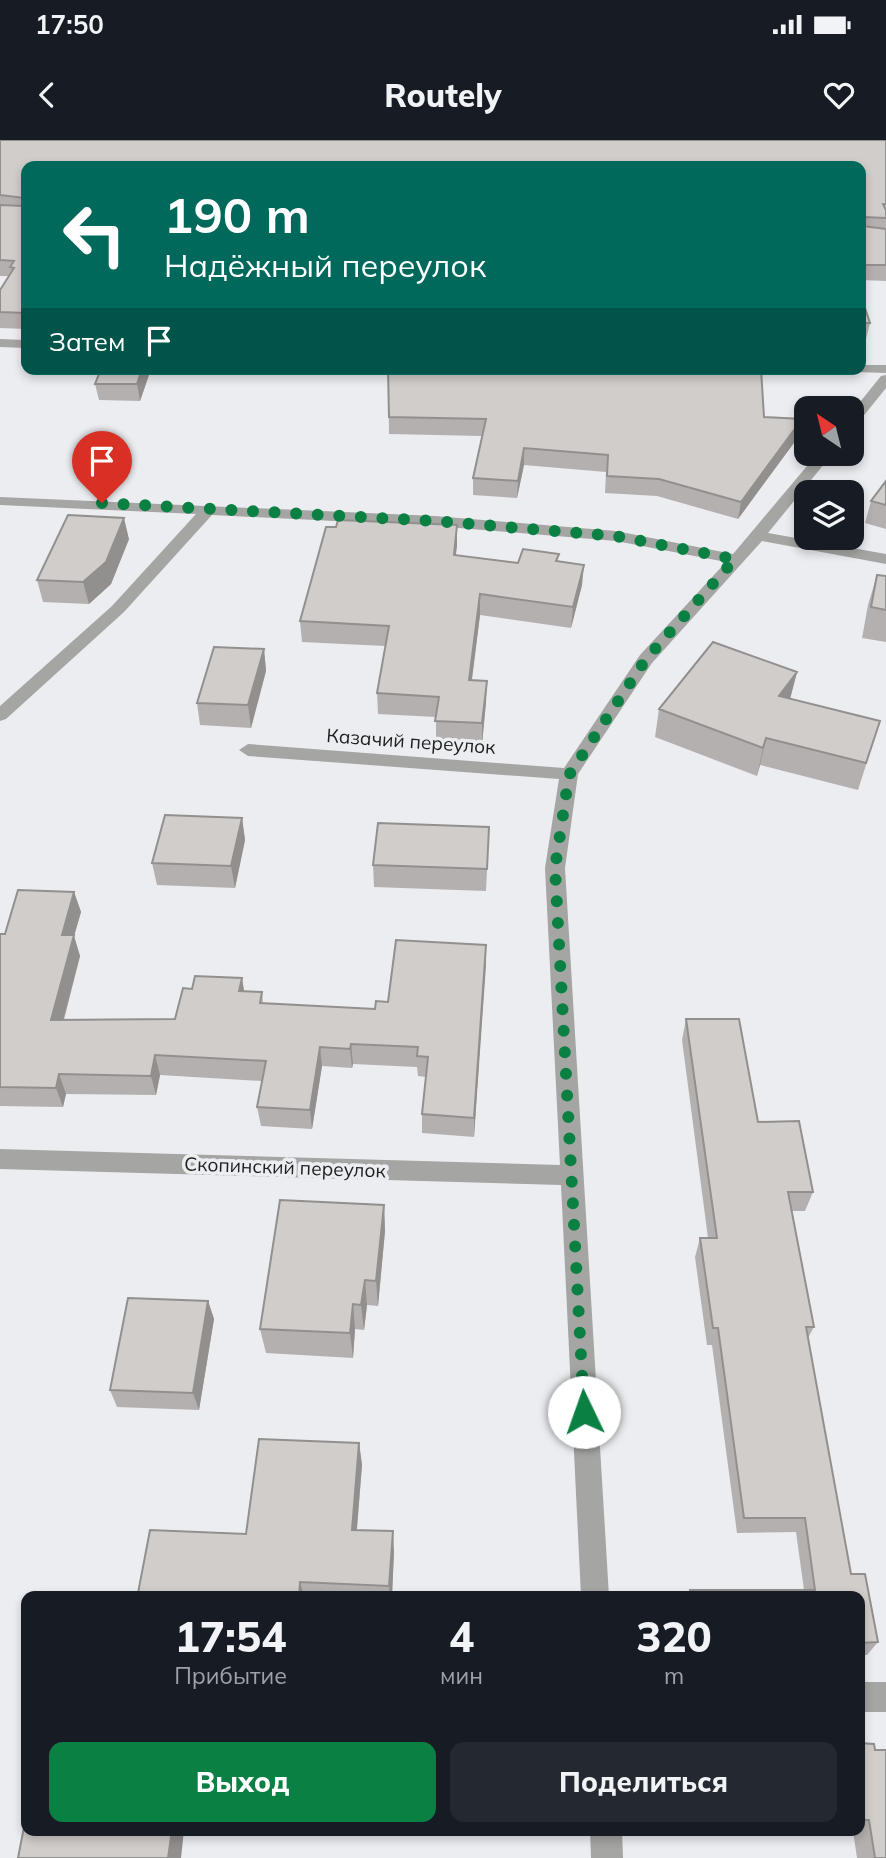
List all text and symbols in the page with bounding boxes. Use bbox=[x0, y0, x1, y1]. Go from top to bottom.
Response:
text: 17:50 bbox=[35, 8, 104, 41]
text: Routely bbox=[384, 75, 502, 115]
icon: back bbox=[28, 76, 66, 114]
icon: heart bbox=[820, 76, 858, 114]
text: 190 m bbox=[164, 184, 310, 245]
icon: left bbox=[49, 189, 140, 280]
text: Надёжный переулок bbox=[164, 245, 486, 285]
icon: arrive bbox=[140, 322, 178, 360]
text: Затем bbox=[49, 325, 126, 358]
north arrow bbox=[794, 396, 864, 466]
map controls bbox=[794, 396, 864, 550]
pin bbox=[72, 431, 132, 503]
icon: arrive bbox=[83, 442, 121, 480]
button: layers bbox=[794, 480, 864, 550]
street label: Казачий переулок bbox=[326, 723, 497, 759]
street label: Скопинский переулок bbox=[184, 1151, 387, 1183]
position arrow bbox=[547, 1375, 621, 1449]
text: 17:54 bbox=[175, 1610, 286, 1663]
text: 4 bbox=[449, 1610, 474, 1663]
text: 320 bbox=[636, 1610, 712, 1663]
text: Прибытие bbox=[174, 1661, 287, 1690]
text: мин bbox=[440, 1661, 483, 1690]
text: m bbox=[664, 1661, 684, 1690]
button: Выход bbox=[49, 1742, 436, 1822]
button: Поделиться bbox=[450, 1742, 837, 1822]

